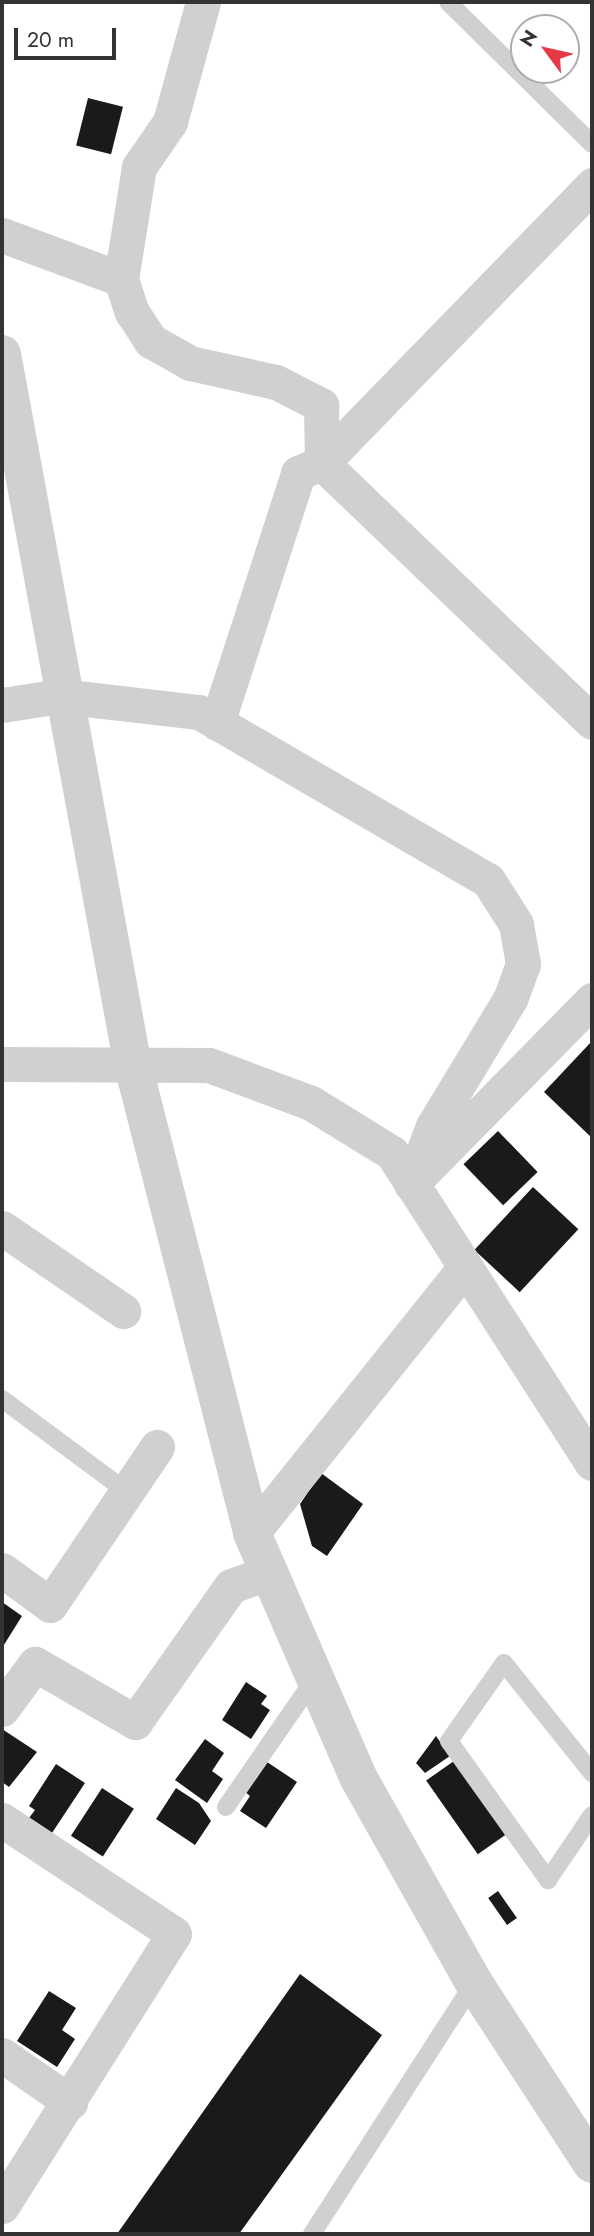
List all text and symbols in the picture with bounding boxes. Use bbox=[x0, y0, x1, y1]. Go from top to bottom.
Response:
scale bar bbox=[18, 14, 119, 58]
north arrow bbox=[510, 14, 580, 84]
text: 20 m bbox=[27, 25, 74, 55]
text: N bbox=[513, 25, 544, 52]

